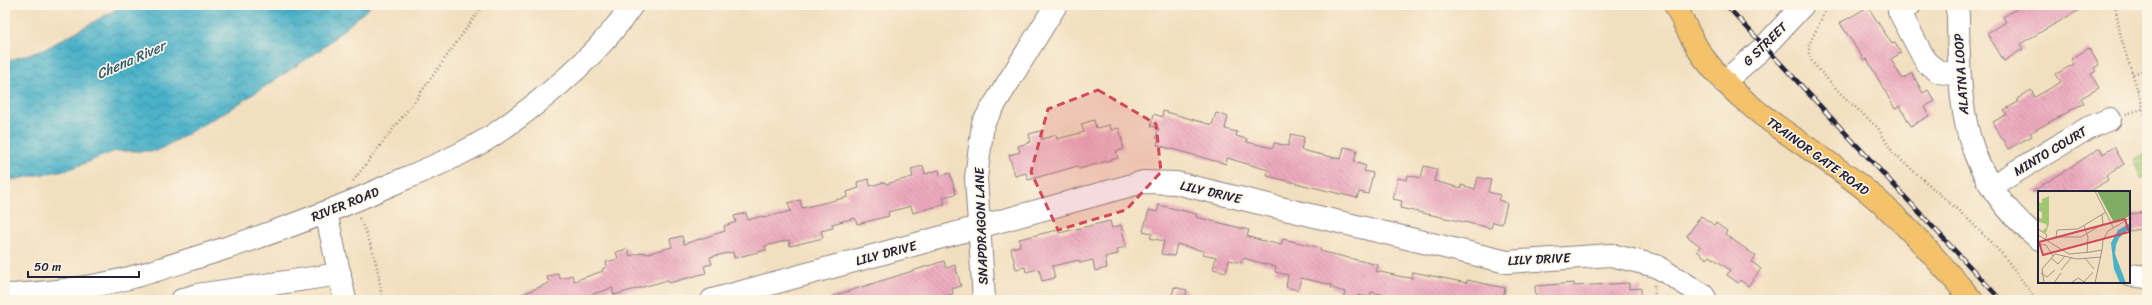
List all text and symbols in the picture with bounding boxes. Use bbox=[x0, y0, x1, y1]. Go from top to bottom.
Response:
street label: G STREET bbox=[1737, 16, 1794, 71]
water label: Chena River bbox=[92, 32, 173, 86]
street label: ALATNA LOOP bbox=[1947, 32, 1975, 116]
street label: TRAINOR GATE ROAD bbox=[1762, 111, 1875, 202]
street label: MINTO COURT bbox=[2009, 119, 2093, 182]
street label: SNAPDRAGON LANE bbox=[967, 166, 995, 285]
street label: LILY DRIVE bbox=[1178, 174, 1245, 210]
street label: RIVER ROAD bbox=[307, 180, 383, 228]
inset map bbox=[2038, 191, 2130, 283]
street label: LILY DRIVE bbox=[853, 234, 920, 272]
street label: LILY DRIVE bbox=[1507, 246, 1572, 272]
scale bar bbox=[28, 253, 139, 279]
text: 50 m bbox=[34, 256, 61, 278]

